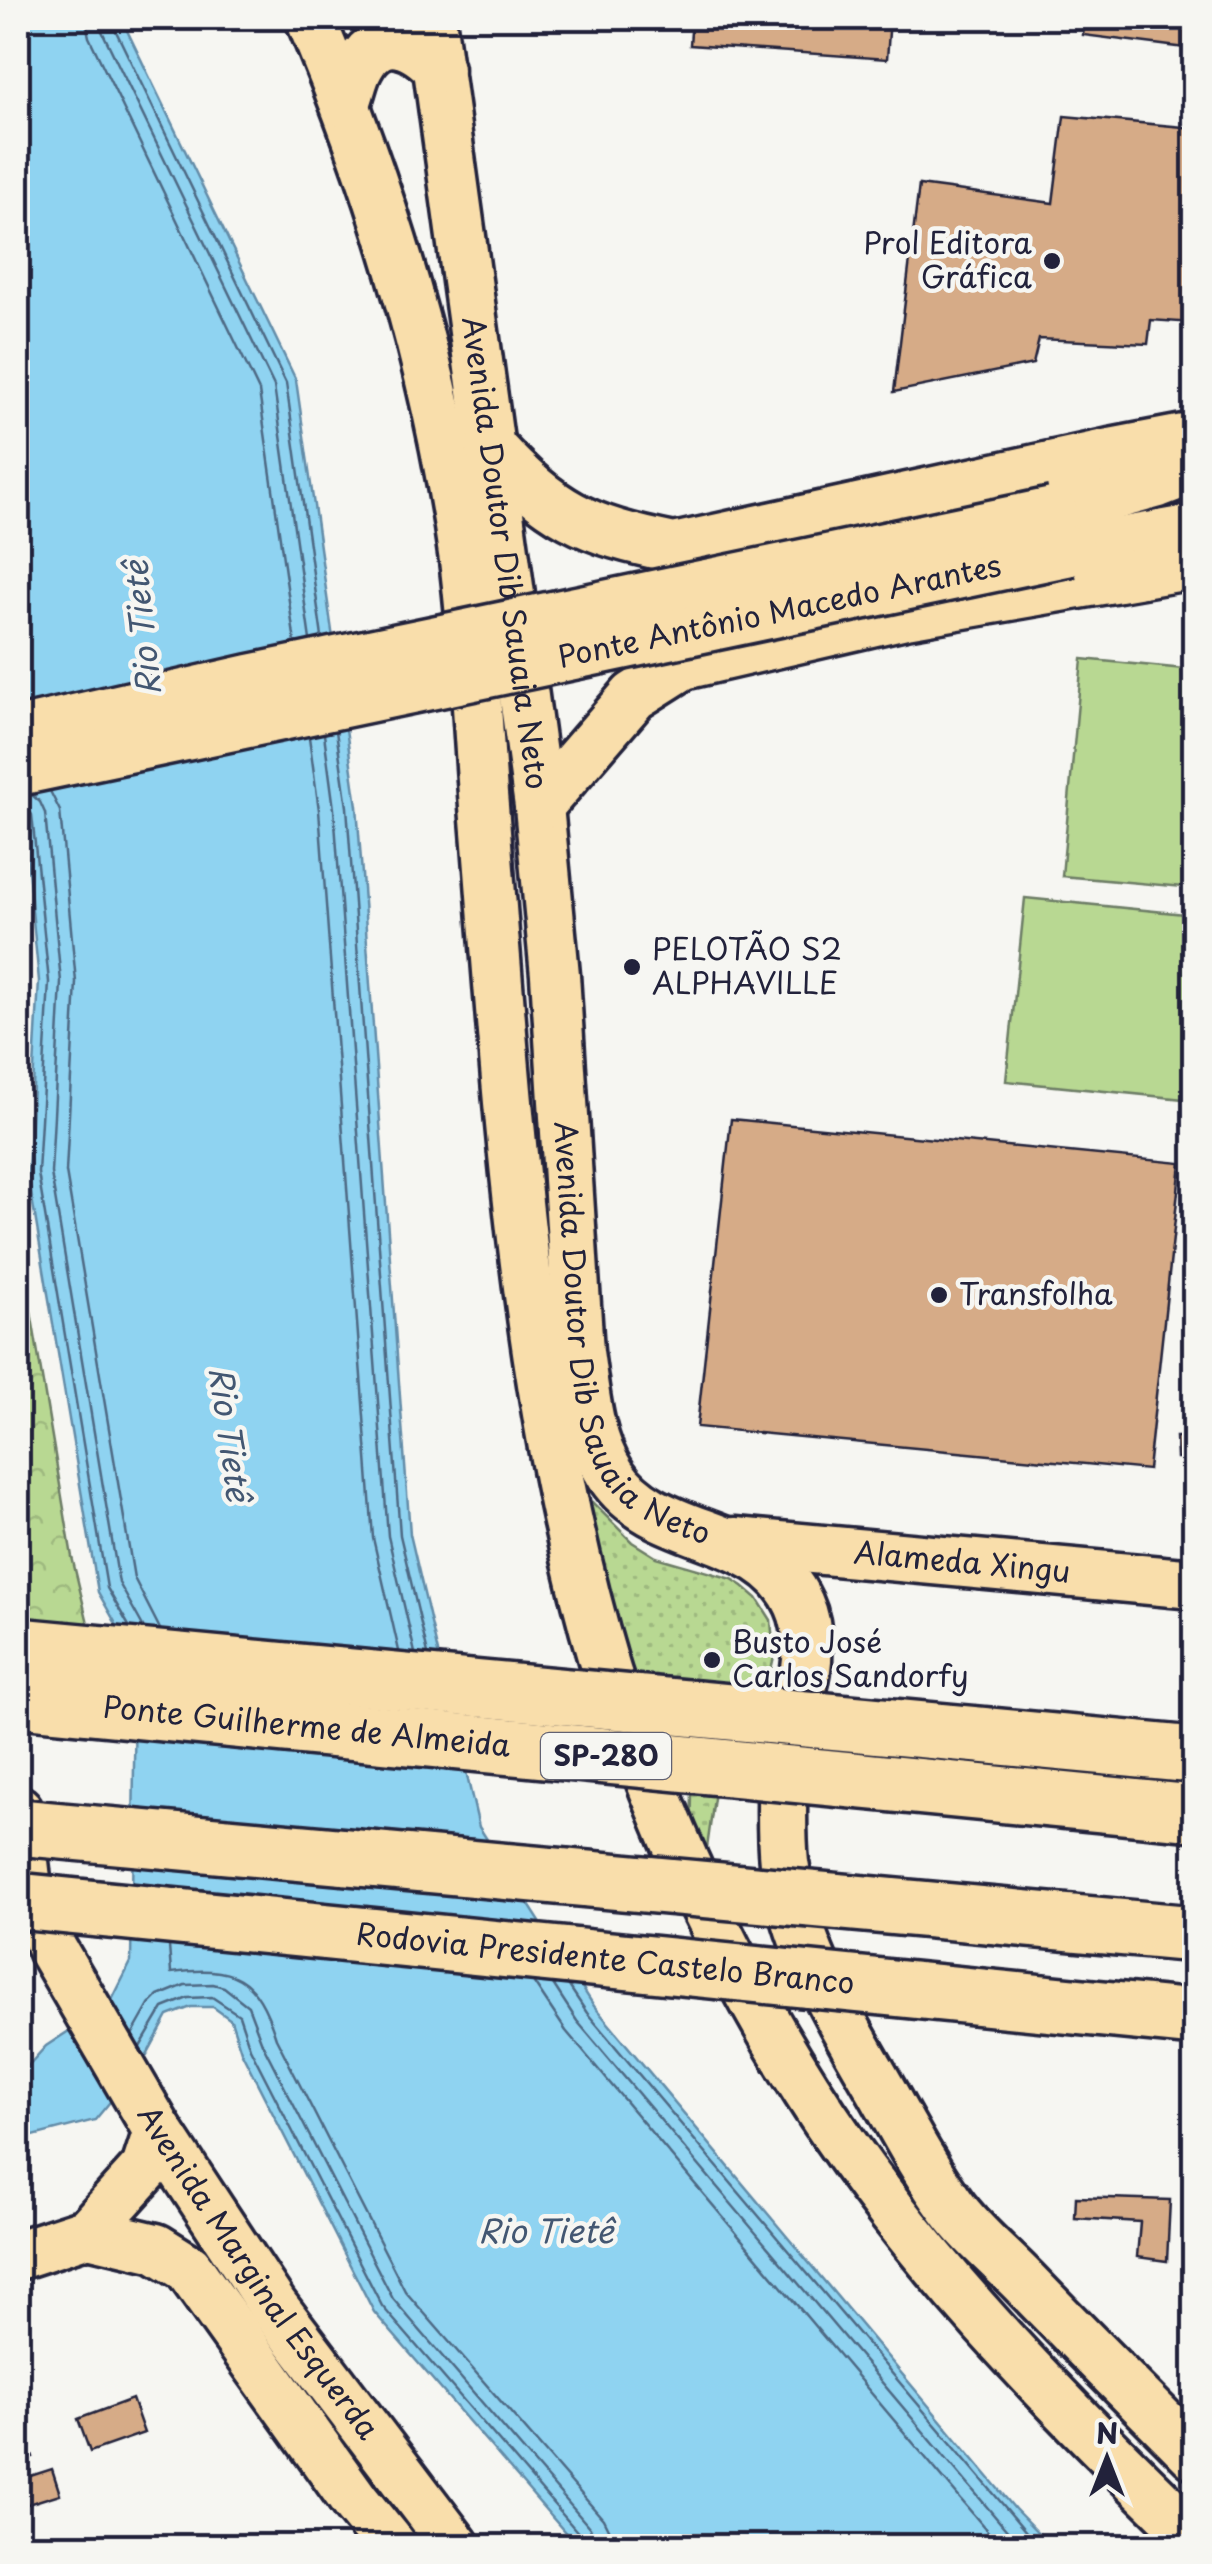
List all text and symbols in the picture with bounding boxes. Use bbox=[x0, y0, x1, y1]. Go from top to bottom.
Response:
place label: Prol Editora Gráfica bbox=[863, 219, 1033, 298]
marker: Prol Editora Gráfica bbox=[1041, 250, 1063, 272]
street label: Avenida Doutor Dib Sauaia Neto bbox=[452, 313, 561, 792]
street label: Ponte Antônio Macedo Arantes bbox=[553, 541, 1005, 678]
water label: Rio Tietê bbox=[110, 556, 172, 698]
place label: PELOTÃO S2 ALPHAVILLE bbox=[652, 925, 842, 1004]
marker: PELOTÃO S2 ALPHAVILLE bbox=[621, 956, 643, 978]
street label: Avenida Doutor Dib Sauaia Neto bbox=[544, 1120, 717, 1555]
place label: Transfolha bbox=[959, 1270, 1113, 1315]
marker: Transfolha bbox=[928, 1284, 950, 1306]
water label: Rio Tietê bbox=[198, 1363, 265, 1507]
street label: Alameda Xingu bbox=[852, 1528, 1073, 1593]
place label: Busto José Carlos Sandorfy bbox=[732, 1618, 969, 1697]
marker: Busto José Carlos Sandorfy bbox=[701, 1649, 723, 1671]
street label: Ponte Guilherme de Almeida bbox=[101, 1682, 513, 1767]
road number: SP-280 bbox=[541, 1733, 671, 1779]
street label: Rodovia Presidente Castelo Branco bbox=[354, 1910, 857, 2004]
street label: Avenida Marginal Esquerda bbox=[128, 2096, 391, 2448]
water label: Rio Tietê bbox=[478, 2206, 617, 2254]
north arrow bbox=[1057, 2409, 1157, 2509]
text: N bbox=[1096, 2411, 1118, 2454]

